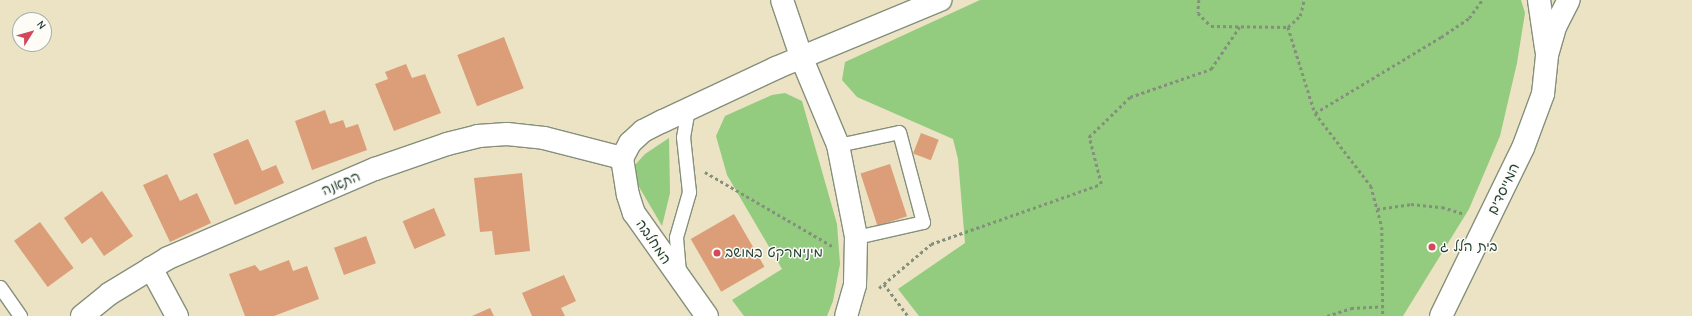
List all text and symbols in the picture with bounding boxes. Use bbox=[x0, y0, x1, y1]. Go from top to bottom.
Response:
north arrow bbox=[12, 12, 52, 52]
text: N bbox=[34, 18, 49, 32]
street label: המייסדים bbox=[1484, 161, 1524, 217]
street label: התאנה bbox=[319, 168, 363, 200]
street label: המחלבה bbox=[632, 216, 674, 268]
place label: בית הלל ג bbox=[1440, 239, 1497, 255]
marker: בית הלל ג bbox=[1427, 242, 1437, 252]
place label: מינימרקט במושב bbox=[725, 245, 823, 261]
marker: מינימרקט במושב bbox=[712, 248, 722, 258]

